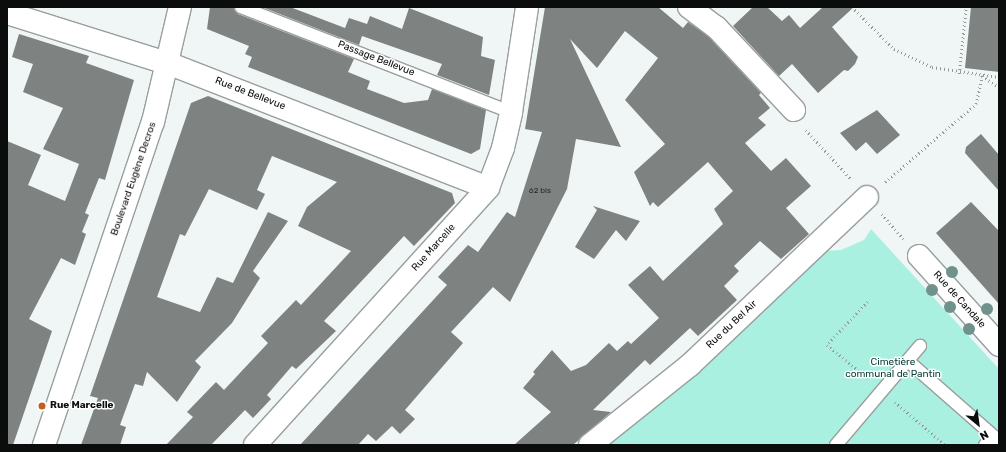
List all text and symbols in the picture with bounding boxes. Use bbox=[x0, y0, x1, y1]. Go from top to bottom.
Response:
street label: Passage Bellevue bbox=[336, 39, 416, 79]
street label: Rue de Bellevue bbox=[213, 75, 287, 113]
street label: Boulevard Eugène Decros bbox=[109, 121, 159, 237]
house number: 62 bis bbox=[529, 186, 551, 196]
street label: Rue Marcelle bbox=[410, 222, 458, 274]
street label: Rue de Candale bbox=[930, 269, 988, 331]
street label: Rue du Bel Air bbox=[704, 298, 760, 352]
park label: Cimetière communal de Pantin bbox=[845, 356, 941, 380]
place label: Rue Marcelle bbox=[50, 400, 114, 412]
marker: Rue Marcelle bbox=[37, 401, 47, 411]
north arrow bbox=[958, 404, 998, 444]
text: N bbox=[977, 427, 991, 443]

